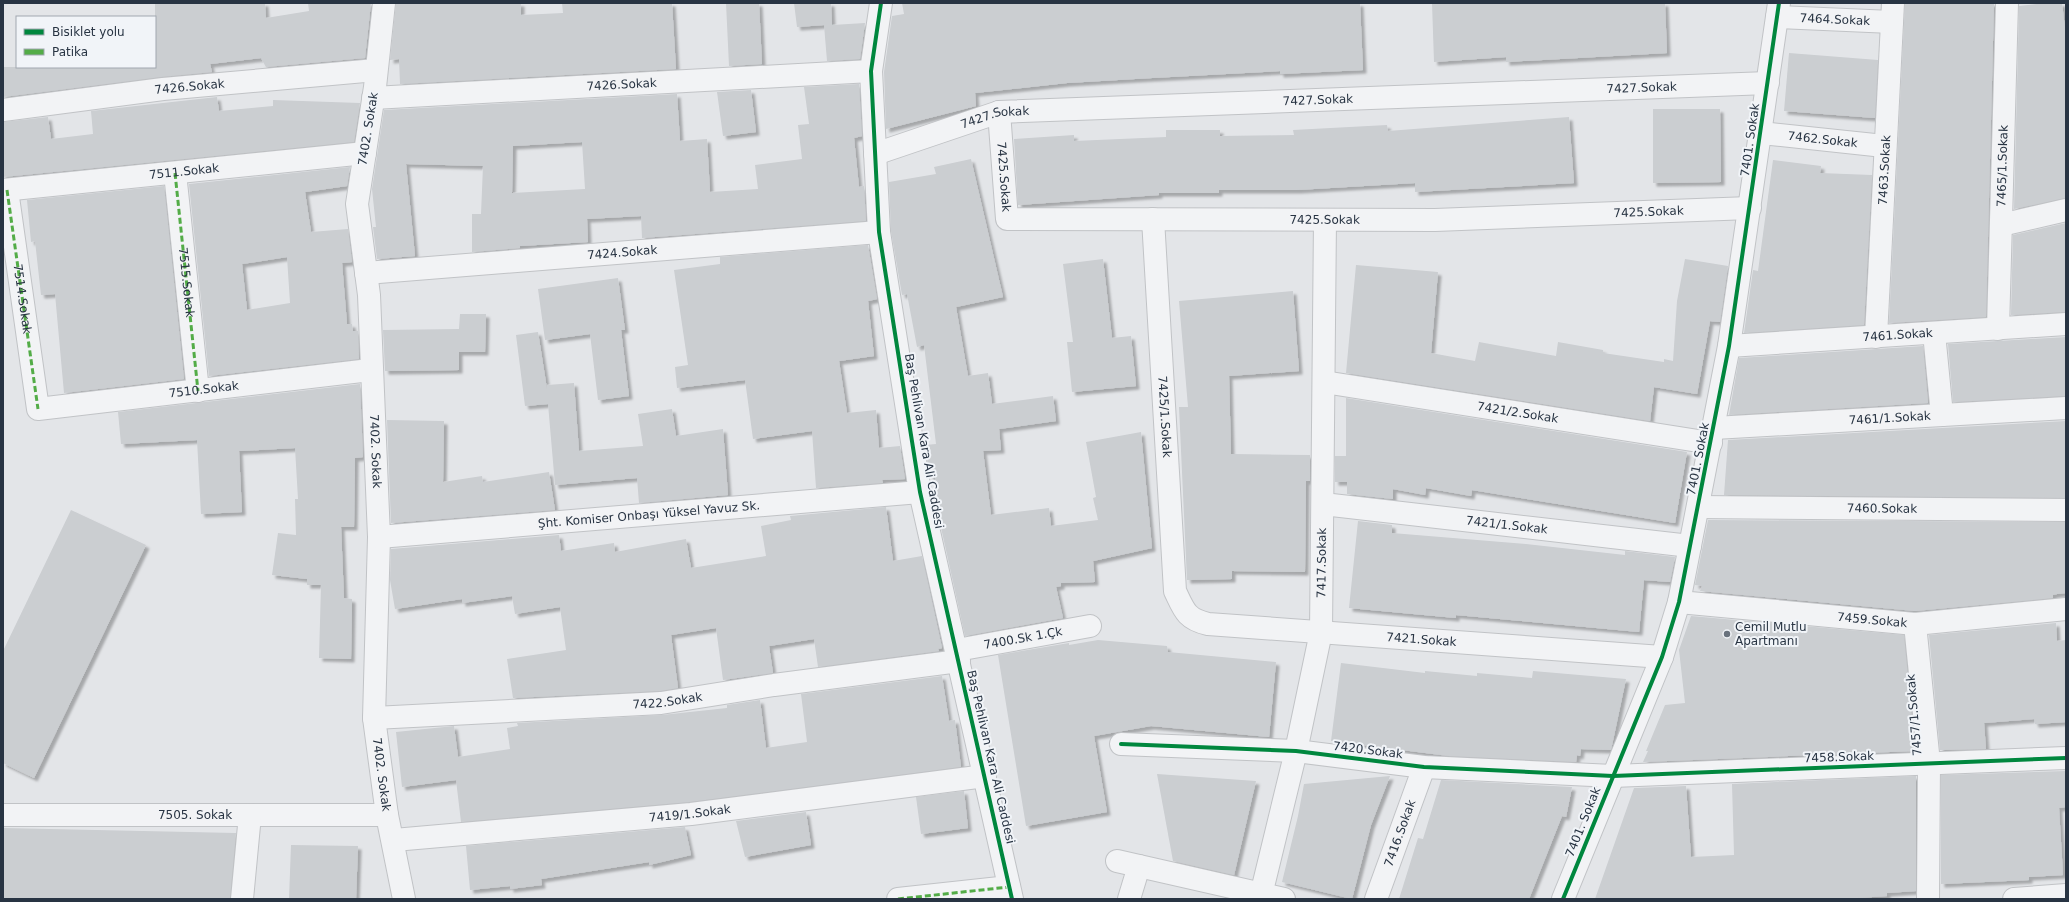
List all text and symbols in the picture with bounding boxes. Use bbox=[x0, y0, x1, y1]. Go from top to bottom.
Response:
street label: 7464.Sokak bbox=[1799, 11, 1870, 28]
legend bbox=[16, 16, 156, 68]
text: Bisiklet yolu bbox=[52, 25, 125, 39]
text: Patika bbox=[52, 45, 88, 59]
street label: 7426.Sokak bbox=[586, 76, 657, 93]
street label: 7426.Sokak bbox=[154, 77, 225, 97]
street label: 7427.Sokak bbox=[1606, 79, 1677, 96]
street label: 7402. Sokak bbox=[355, 91, 381, 167]
street label: 7427.Sokak bbox=[1282, 92, 1353, 108]
street label: 7401. Sokak bbox=[1738, 102, 1762, 178]
street label: 7427.Sokak bbox=[959, 104, 1030, 132]
street label: 7465/1.Sokak bbox=[1994, 125, 2011, 207]
street label: 7462.Sokak bbox=[1787, 129, 1858, 150]
street label: 7463.Sokak bbox=[1876, 135, 1893, 206]
street label: 7425.Sokak bbox=[994, 141, 1013, 213]
street label: 7511.Sokak bbox=[148, 161, 220, 182]
street label: 7425.Sokak bbox=[1613, 204, 1684, 220]
street label: 7425.Sokak bbox=[1289, 213, 1360, 227]
street label: 7424.Sokak bbox=[587, 243, 658, 262]
street label: 7515.Sokak bbox=[176, 247, 197, 318]
street label: 7514.Sokak bbox=[11, 263, 34, 335]
street label: 7461.Sokak bbox=[1862, 326, 1933, 344]
street label: Baş Pehlivan Kara Ali Caddesi bbox=[902, 352, 946, 530]
street label: 7425/1.Sokak bbox=[1155, 375, 1174, 458]
street label: 7510.Sokak bbox=[168, 378, 240, 401]
street label: 7421/2.Sokak bbox=[1476, 399, 1559, 426]
street label: 7461/1.Sokak bbox=[1848, 409, 1931, 427]
street label: 7402. Sokak bbox=[367, 414, 384, 489]
street label: 7401. Sokak bbox=[1684, 421, 1712, 497]
street label: Şht. Komiser Onbaşı Yüksel Yavuz Sk. bbox=[537, 498, 761, 531]
street label: 7460.Sokak bbox=[1847, 501, 1917, 516]
street label: 7421/1.Sokak bbox=[1465, 513, 1548, 537]
street label: 7417.Sokak bbox=[1314, 528, 1329, 598]
street label: 7459.Sokak bbox=[1836, 610, 1908, 630]
place label: Cemil Mutlu Apartmanı bbox=[1735, 620, 1807, 648]
street label: 7400.Sk 1.Çk bbox=[983, 624, 1063, 652]
marker: Cemil Mutlu Apartmanı bbox=[1722, 629, 1732, 639]
street label: 7421.Sokak bbox=[1386, 630, 1457, 649]
street label: Baş Pehlivan Kara Ali Caddesi bbox=[964, 669, 1018, 845]
street label: 7457/1.Sokak bbox=[1903, 673, 1925, 756]
street label: 7422.Sokak bbox=[632, 690, 703, 711]
street label: 7402. Sokak bbox=[370, 737, 393, 812]
street label: 7420.Sokak bbox=[1332, 739, 1404, 761]
street label: 7458.Sokak bbox=[1804, 749, 1874, 765]
street label: 7401. Sokak bbox=[1563, 785, 1603, 859]
street label: 7416.Sokak bbox=[1381, 798, 1419, 869]
street label: 7419/1.Sokak bbox=[648, 802, 732, 825]
street label: 7505. Sokak bbox=[158, 808, 232, 822]

